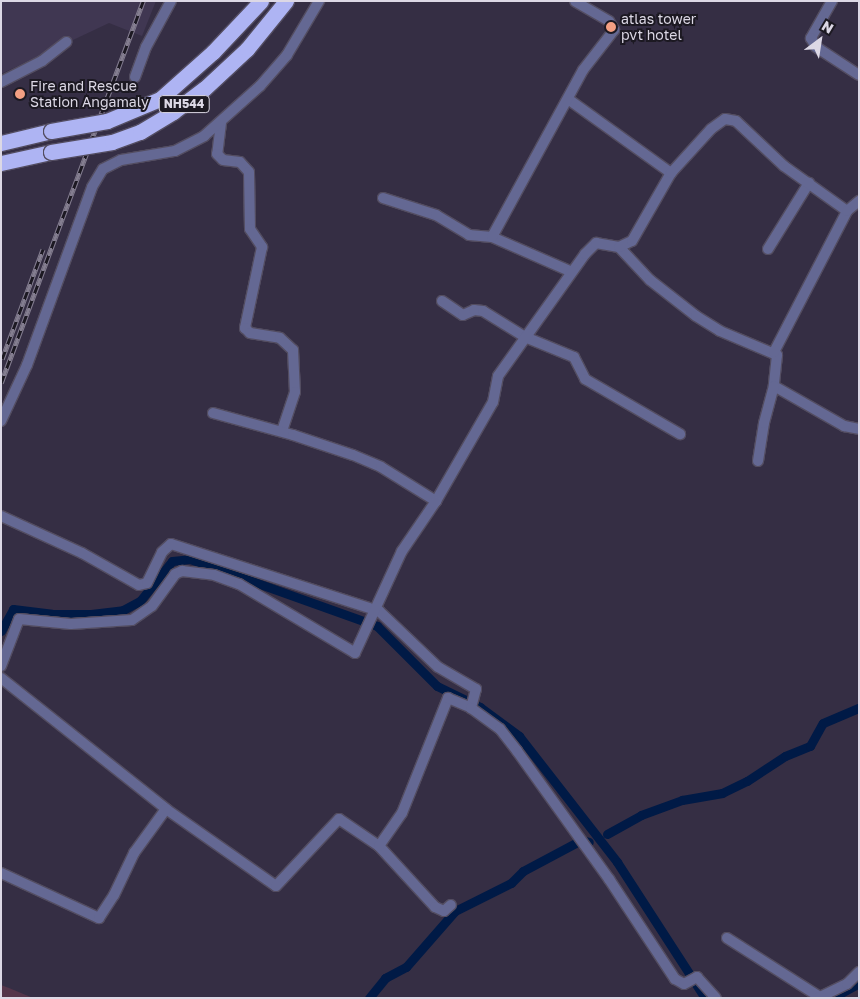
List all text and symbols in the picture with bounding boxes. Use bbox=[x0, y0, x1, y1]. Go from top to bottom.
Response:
place label: atlas tower pvt hotel bbox=[621, 11, 696, 44]
north arrow bbox=[795, 15, 845, 65]
text: N bbox=[819, 17, 837, 37]
marker: atlas tower pvt hotel bbox=[605, 21, 617, 33]
place label: Fire and Rescue Station Angamaly bbox=[30, 78, 149, 110]
marker: Fire and Rescue Station Angamaly bbox=[14, 88, 26, 100]
road number: NH544 bbox=[158, 95, 210, 114]

